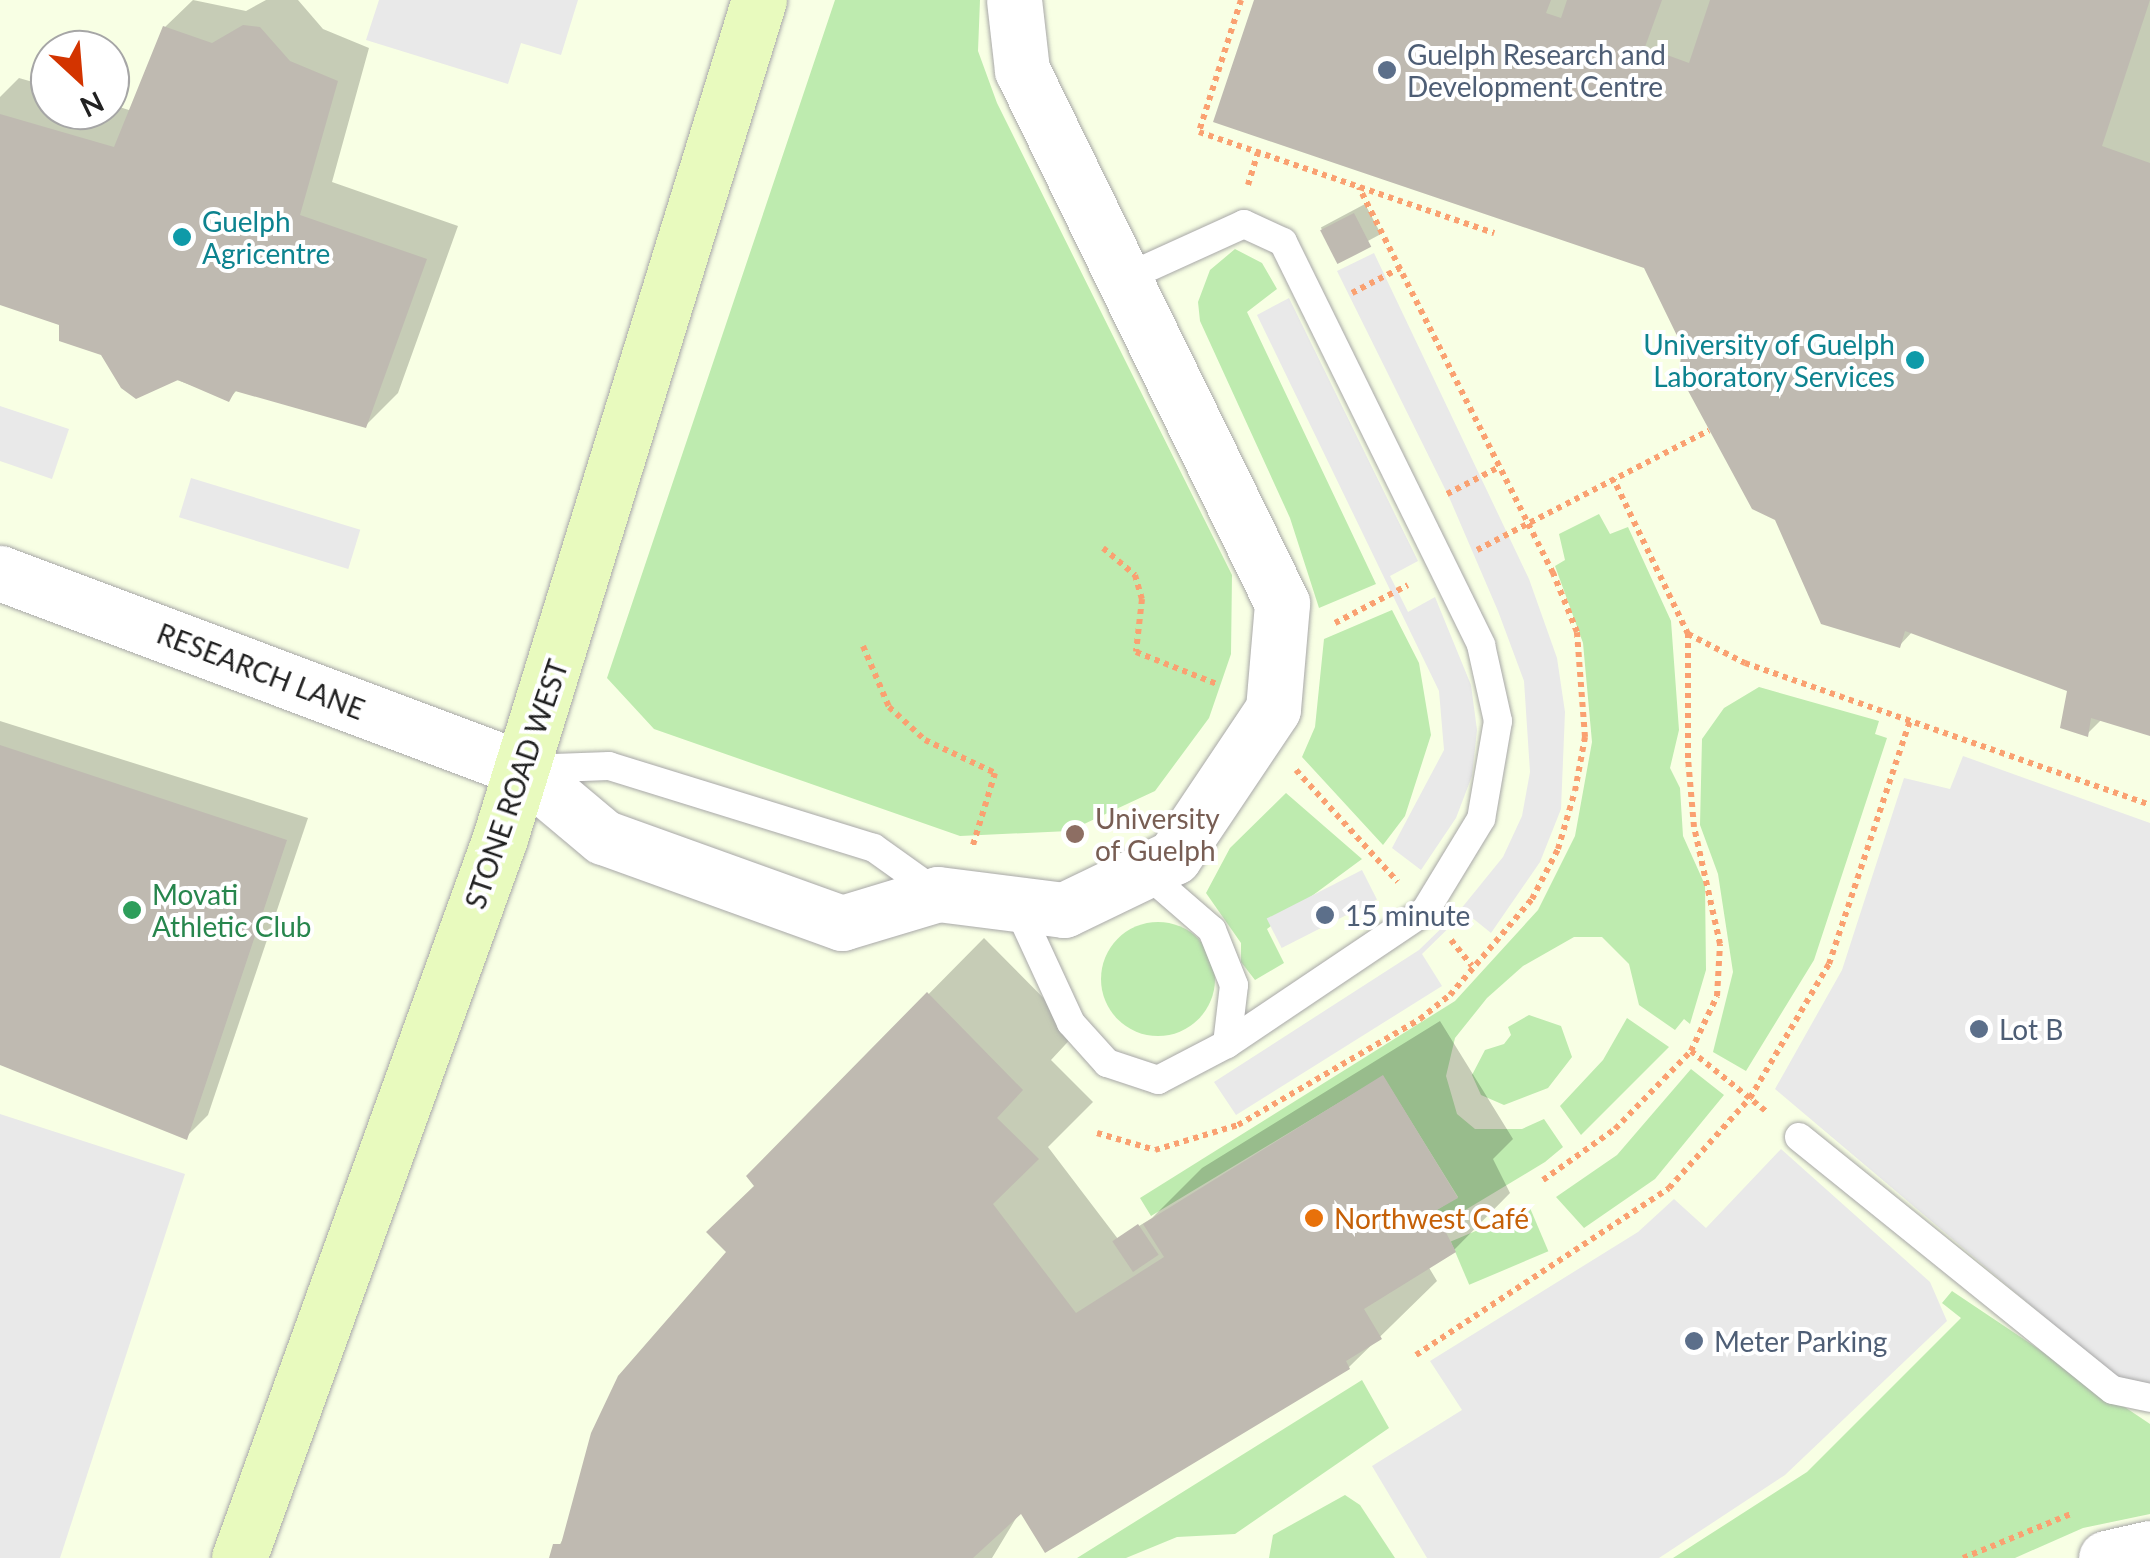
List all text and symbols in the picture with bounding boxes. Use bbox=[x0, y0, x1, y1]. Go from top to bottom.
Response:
north arrow bbox=[30, 30, 130, 130]
place label: Guelph Research and Development Centre bbox=[1407, 37, 1666, 103]
marker: Guelph Research and Development Centre bbox=[1376, 59, 1398, 81]
text: N bbox=[75, 85, 109, 125]
place label: Guelph Agricentre bbox=[202, 204, 330, 270]
marker: Guelph Agricentre bbox=[171, 226, 193, 248]
place label: University of Guelph Laboratory Services bbox=[1642, 327, 1895, 393]
marker: University of Guelph Laboratory Services bbox=[1904, 349, 1926, 371]
street label: RESEARCH LANE bbox=[153, 616, 369, 726]
street label: STONE ROAD WEST bbox=[458, 655, 574, 913]
place label: University of Guelph bbox=[1095, 801, 1220, 867]
marker: University of Guelph bbox=[1064, 823, 1086, 845]
place label: Movati Athletic Club bbox=[152, 877, 311, 943]
place label: 15 minute bbox=[1345, 898, 1470, 932]
marker: Movati Athletic Club bbox=[121, 899, 143, 921]
marker: 15 minute bbox=[1314, 904, 1336, 926]
place label: Lot B bbox=[1999, 1012, 2063, 1046]
marker: Lot B bbox=[1968, 1018, 1990, 1040]
place label: Northwest Café bbox=[1334, 1201, 1529, 1235]
marker: Northwest Café bbox=[1303, 1207, 1325, 1229]
place label: Meter Parking bbox=[1714, 1324, 1888, 1358]
marker: Meter Parking bbox=[1683, 1330, 1705, 1352]

